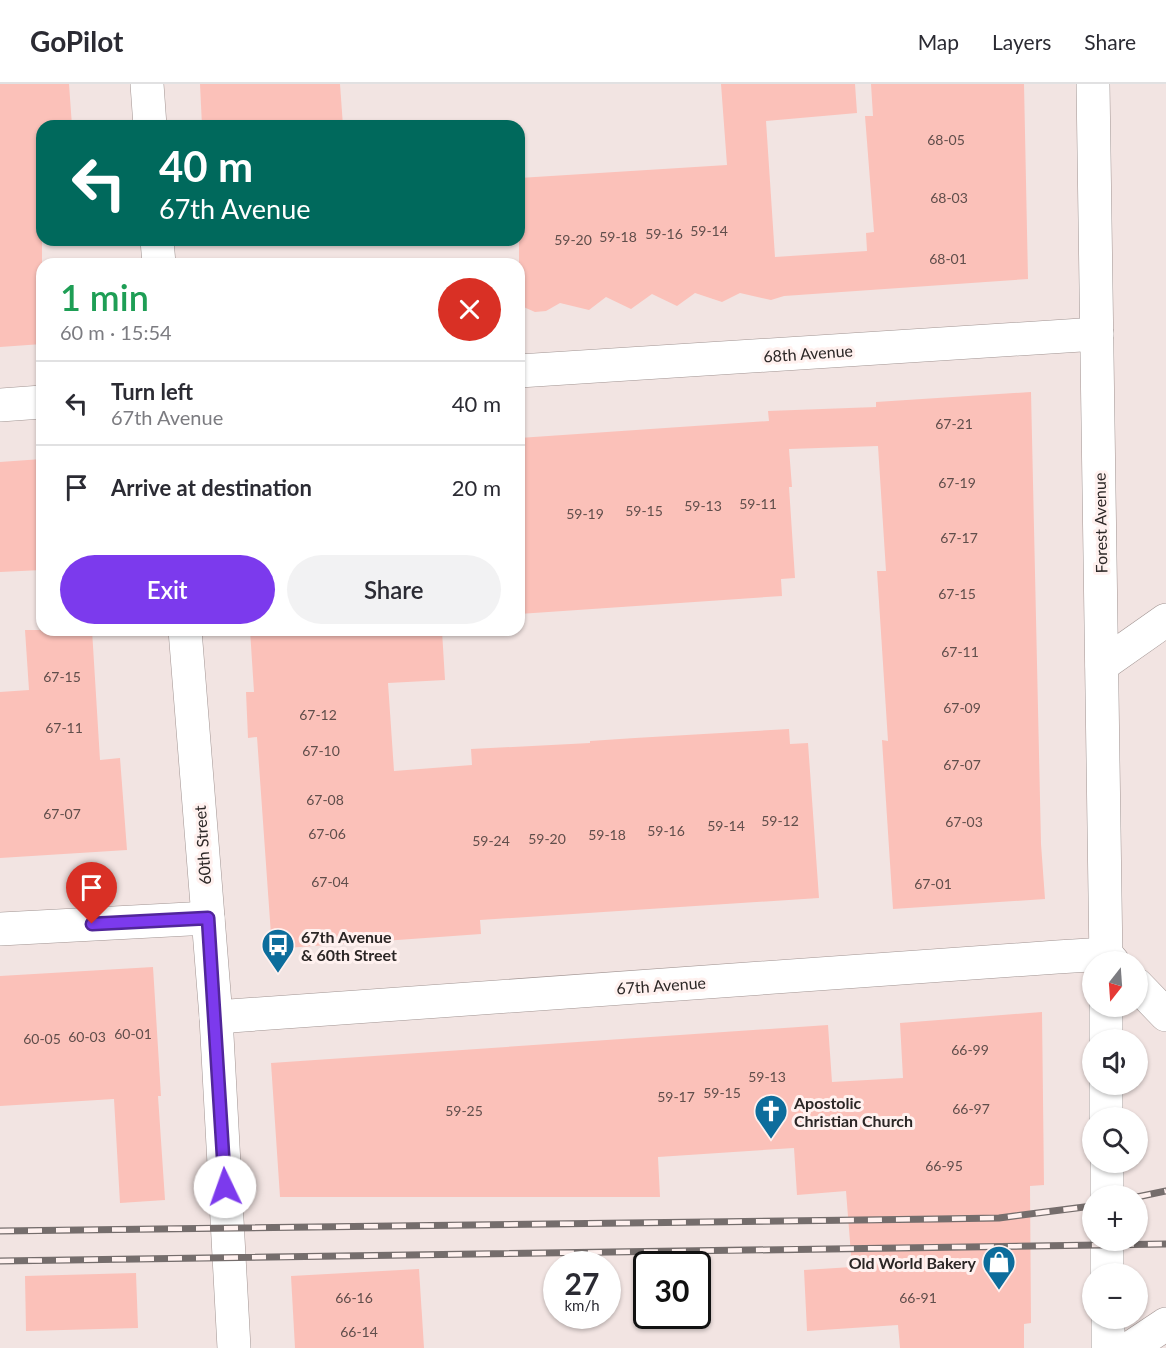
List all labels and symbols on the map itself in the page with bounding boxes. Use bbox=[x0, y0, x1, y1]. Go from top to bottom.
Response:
house number: 68-05 bbox=[927, 131, 965, 148]
house number: 68-03 bbox=[930, 189, 968, 206]
house number: 59-14 bbox=[690, 222, 728, 239]
house number: 59-16 bbox=[645, 225, 683, 242]
house number: 59-18 bbox=[599, 228, 637, 245]
house number: 59-20 bbox=[554, 231, 592, 248]
house number: 68-01 bbox=[929, 250, 967, 267]
street label: 68th Avenue bbox=[763, 340, 853, 366]
house number: 67-21 bbox=[935, 415, 973, 432]
street label: Forest Avenue bbox=[1090, 473, 1110, 573]
house number: 67-19 bbox=[938, 474, 976, 491]
house number: 59-11 bbox=[739, 495, 777, 512]
house number: 59-13 bbox=[684, 497, 722, 514]
house number: 59-15 bbox=[625, 502, 663, 519]
house number: 59-19 bbox=[566, 505, 604, 522]
house number: 67-17 bbox=[940, 529, 978, 546]
house number: 67-15 bbox=[938, 585, 976, 602]
house number: 67-11 bbox=[941, 643, 979, 660]
house number: 67-15 bbox=[43, 668, 81, 685]
house number: 67-09 bbox=[943, 699, 981, 716]
house number: 67-12 bbox=[299, 706, 337, 723]
house number: 67-11 bbox=[45, 719, 83, 736]
house number: 67-10 bbox=[302, 742, 340, 759]
house number: 67-07 bbox=[943, 756, 981, 773]
house number: 67-08 bbox=[306, 791, 344, 808]
street label: 60th Street bbox=[190, 804, 214, 885]
house number: 67-07 bbox=[43, 805, 81, 822]
house number: 59-12 bbox=[761, 812, 799, 829]
house number: 67-03 bbox=[945, 813, 983, 830]
house number: 59-14 bbox=[707, 817, 745, 834]
house number: 59-16 bbox=[647, 822, 685, 839]
house number: 67-06 bbox=[308, 825, 346, 842]
house number: 59-18 bbox=[588, 826, 626, 843]
house number: 59-20 bbox=[528, 830, 566, 847]
house number: 59-24 bbox=[472, 832, 510, 849]
pin bbox=[66, 862, 117, 924]
house number: 67-04 bbox=[311, 873, 349, 890]
house number: 67-01 bbox=[914, 875, 952, 892]
bus stop icon: 67th Avenue & 60th Street bbox=[260, 927, 296, 974]
place label: 67th Avenue & 60th Street bbox=[301, 927, 397, 964]
north arrow bbox=[1082, 951, 1148, 1017]
street label: 67th Avenue bbox=[616, 972, 706, 998]
house number: 60-01 bbox=[114, 1025, 152, 1042]
house number: 60-03 bbox=[68, 1028, 106, 1045]
house number: 60-05 bbox=[23, 1030, 61, 1047]
house number: 66-99 bbox=[951, 1041, 989, 1058]
house number: 59-13 bbox=[748, 1068, 786, 1085]
house number: 59-15 bbox=[703, 1084, 741, 1101]
house number: 59-17 bbox=[657, 1088, 695, 1105]
church icon: Apostolic Christian Church bbox=[753, 1093, 789, 1140]
place label: Apostolic Christian Church bbox=[793, 1093, 913, 1130]
house number: 66-97 bbox=[952, 1100, 990, 1117]
house number: 59-25 bbox=[445, 1102, 483, 1119]
position arrow bbox=[193, 1155, 257, 1219]
house number: 66-95 bbox=[925, 1157, 963, 1174]
shop icon: Old World Bakery bbox=[981, 1244, 1017, 1291]
speed limit sign: 30 bbox=[633, 1251, 711, 1329]
place label: Old World Bakery bbox=[849, 1253, 977, 1272]
house number: 66-16 bbox=[335, 1289, 373, 1306]
house number: 66-91 bbox=[899, 1289, 937, 1306]
house number: 66-14 bbox=[340, 1323, 378, 1340]

